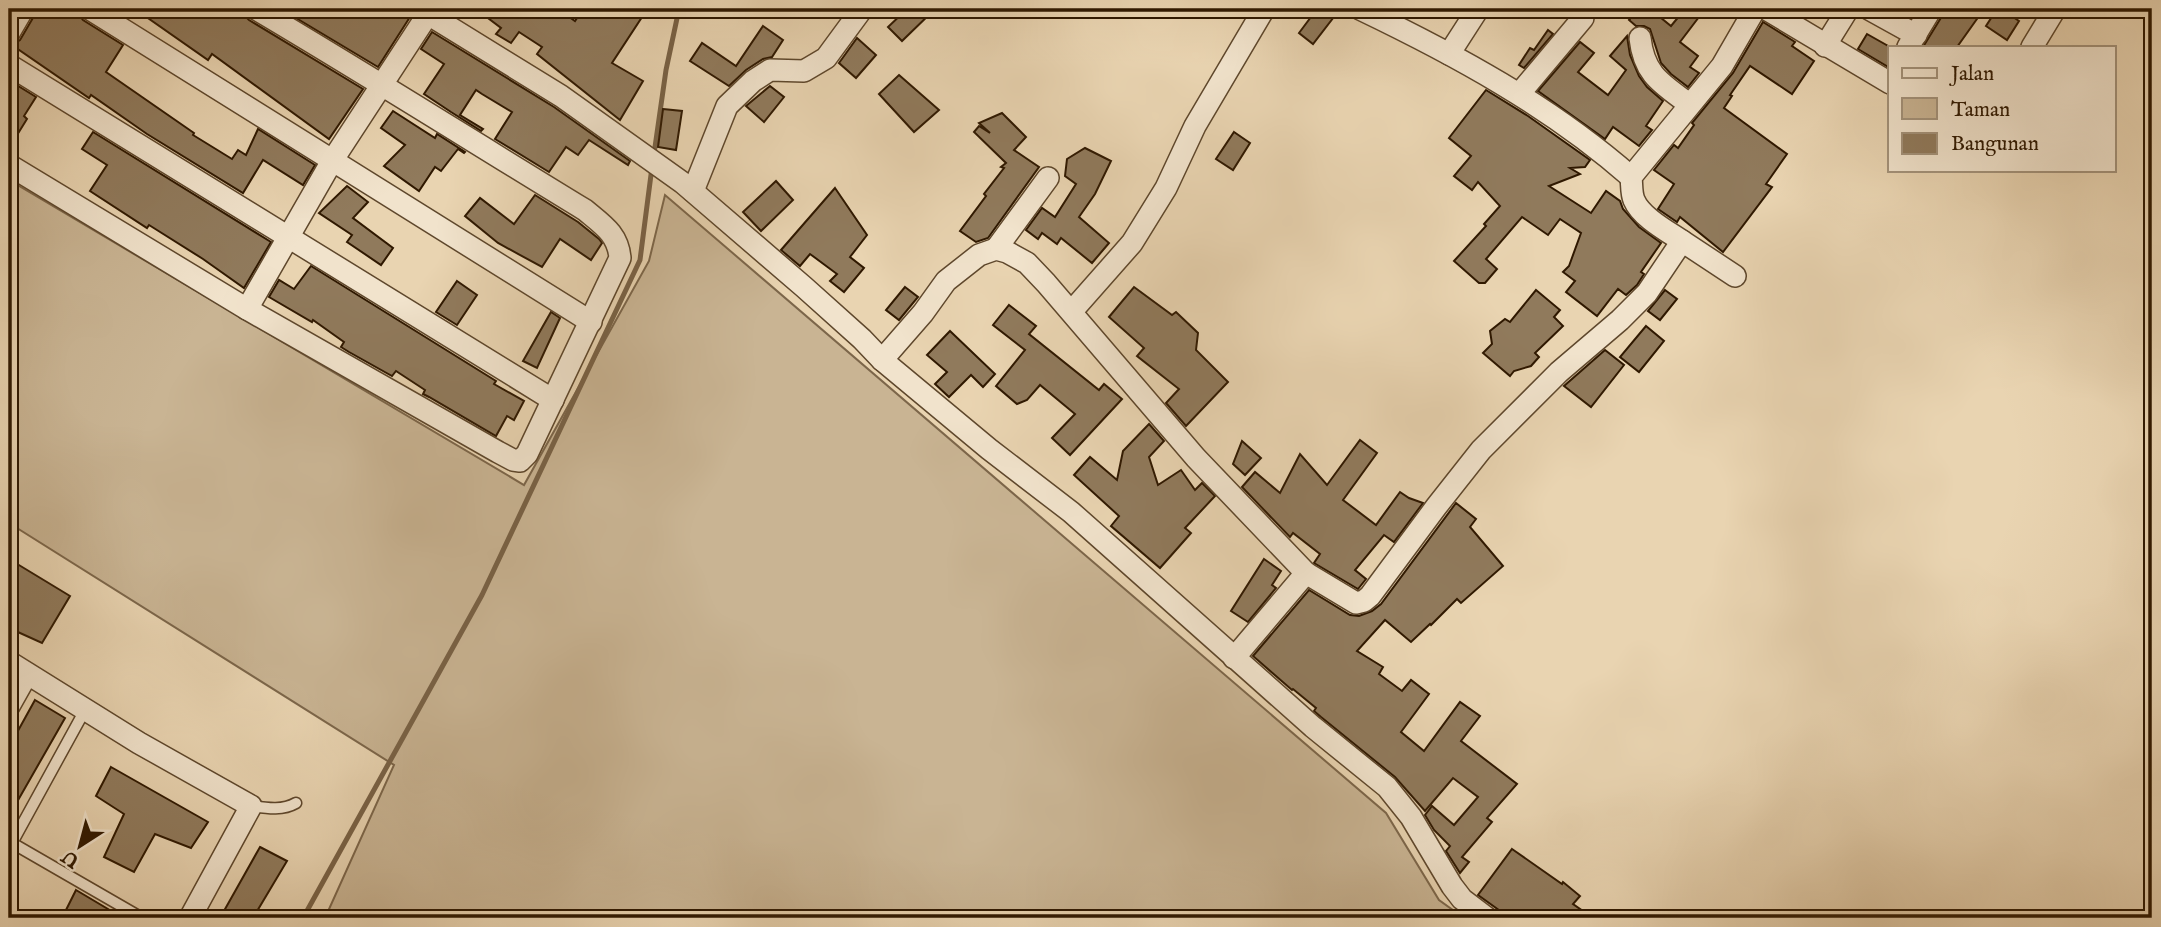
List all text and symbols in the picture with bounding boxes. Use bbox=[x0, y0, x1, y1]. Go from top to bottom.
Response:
legend bbox=[1888, 46, 2116, 172]
text: Jalan bbox=[1949, 61, 1994, 88]
text: Taman bbox=[1951, 97, 2010, 124]
text: Bangunan bbox=[1951, 131, 2039, 158]
north arrow bbox=[46, 811, 116, 881]
text: U bbox=[57, 843, 86, 873]

